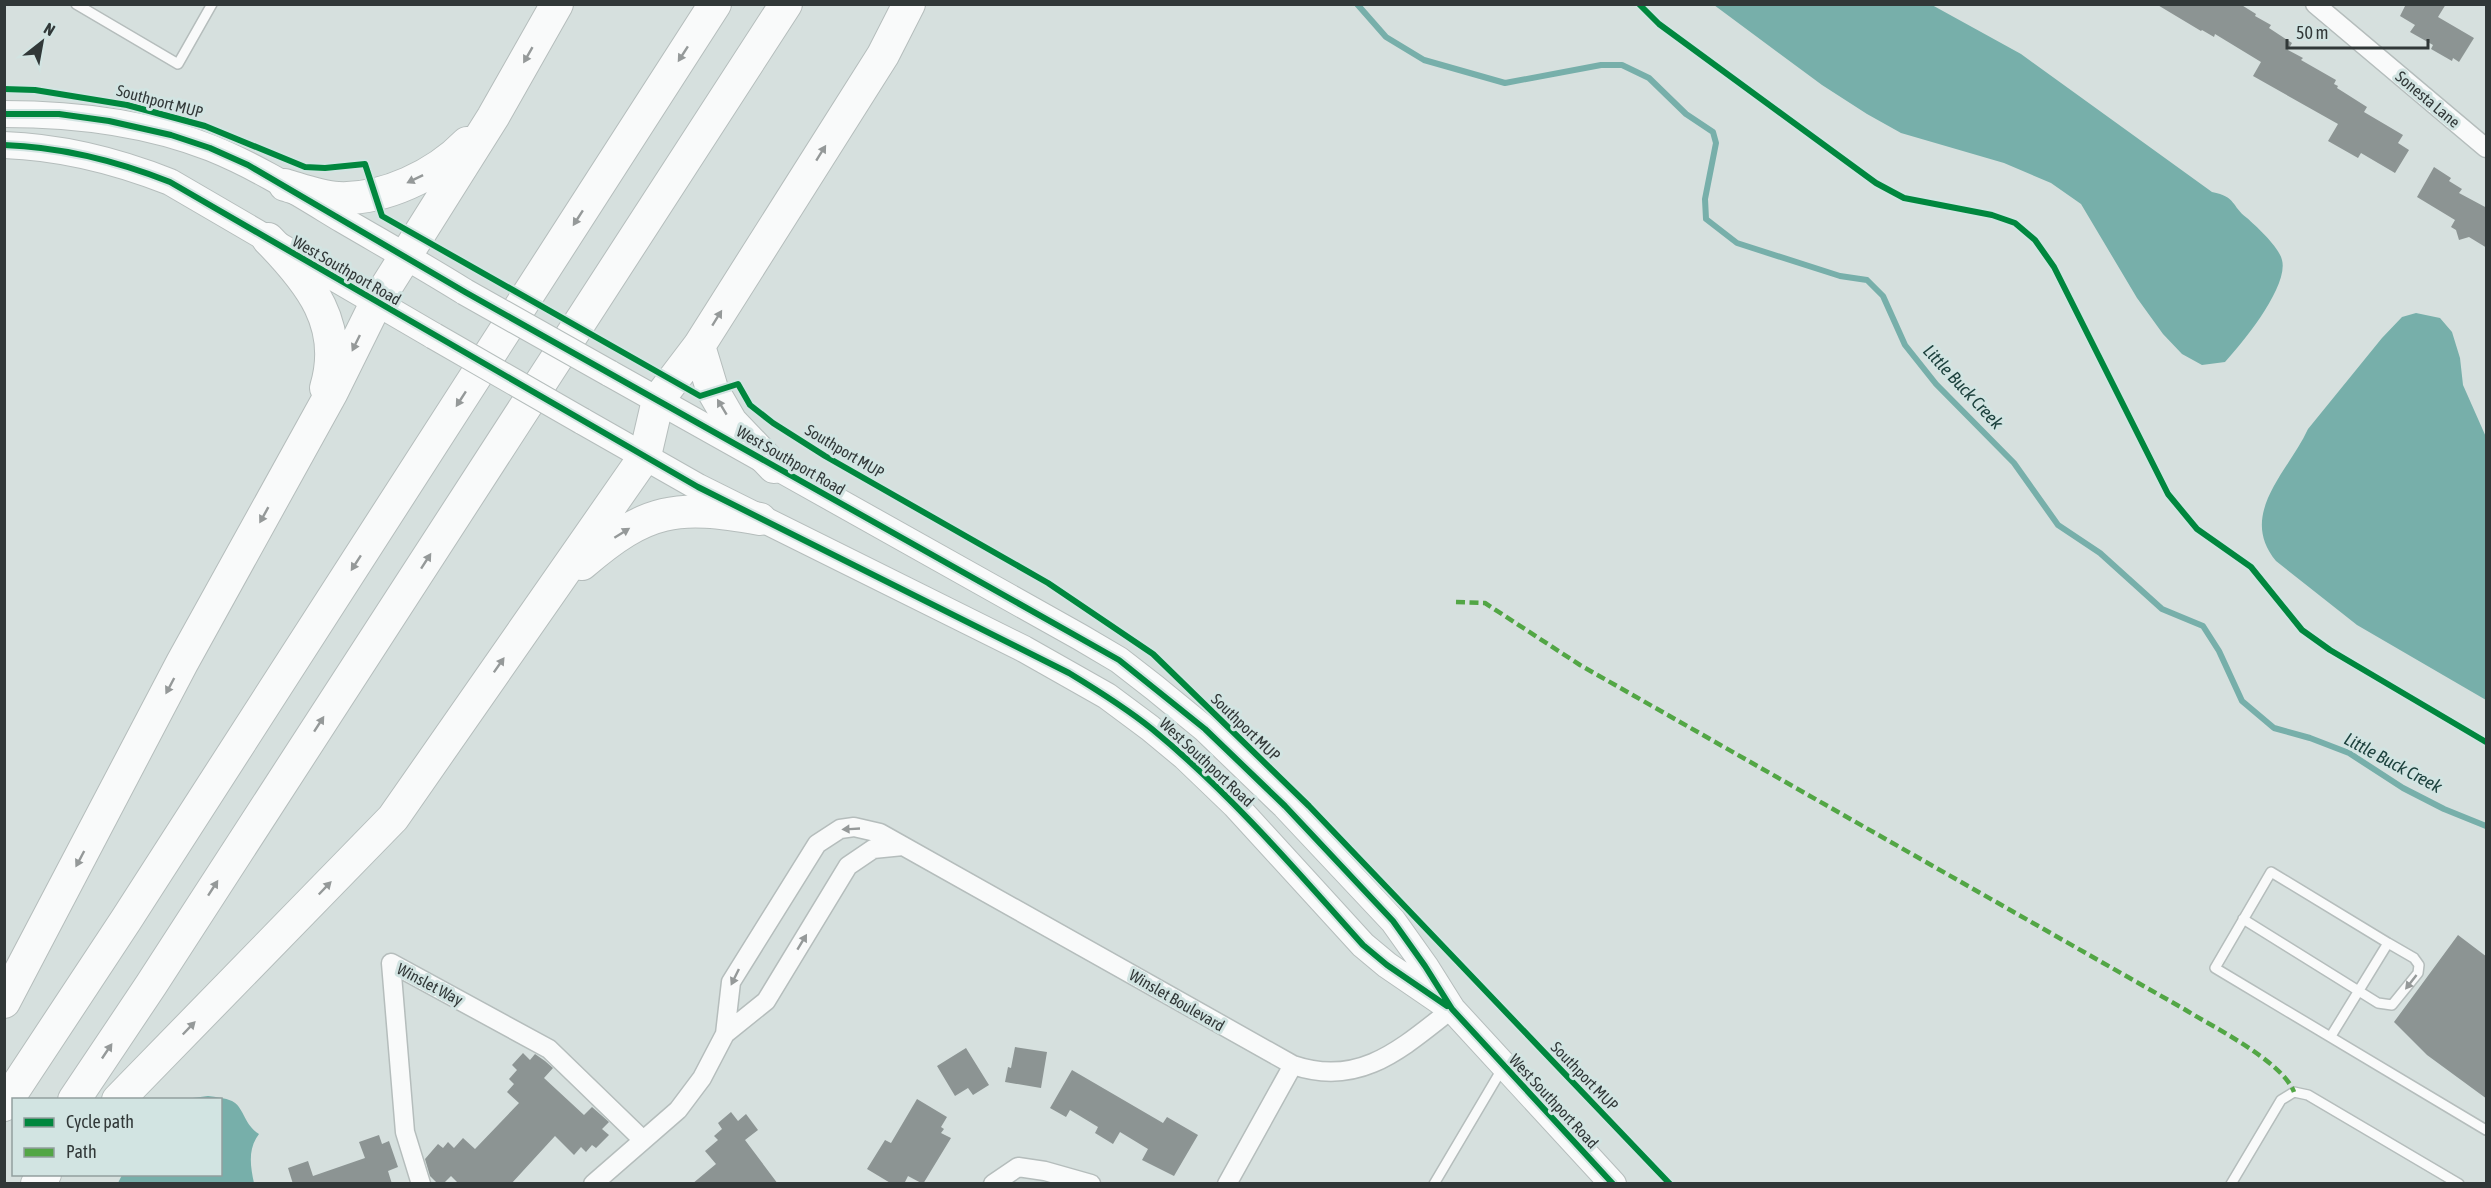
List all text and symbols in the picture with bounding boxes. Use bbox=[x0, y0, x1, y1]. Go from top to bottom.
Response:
north arrow bbox=[12, 12, 72, 72]
scale bar bbox=[2287, 12, 2428, 50]
text: N bbox=[41, 19, 58, 39]
text: 50 m bbox=[2296, 22, 2328, 43]
one-way arrow bbox=[678, 46, 689, 62]
one-way arrow bbox=[522, 47, 533, 63]
street label: Sonesta Lane bbox=[2392, 67, 2464, 131]
street label: Southport MUP bbox=[115, 81, 205, 122]
one-way arrow bbox=[815, 145, 826, 161]
one-way arrow bbox=[406, 174, 423, 183]
one-way arrow bbox=[573, 210, 584, 226]
street label: West Southport Road bbox=[289, 232, 404, 309]
one-way arrow bbox=[711, 310, 722, 326]
one-way arrow bbox=[352, 334, 362, 352]
water label: Little Buck Creek bbox=[1919, 340, 2008, 434]
one-way arrow bbox=[456, 391, 467, 408]
one-way arrow bbox=[717, 398, 727, 415]
street label: Southport MUP bbox=[802, 420, 888, 483]
street label: West Southport Road bbox=[733, 422, 848, 499]
one-way arrow bbox=[259, 506, 269, 523]
one-way arrow bbox=[614, 527, 631, 538]
one-way arrow bbox=[420, 552, 431, 569]
one-way arrow bbox=[350, 555, 361, 572]
one-way arrow bbox=[493, 658, 505, 674]
one-way arrow bbox=[165, 677, 175, 694]
street label: Southport MUP bbox=[1207, 690, 1284, 765]
street label: West Southport Road bbox=[1155, 714, 1258, 811]
one-way arrow bbox=[314, 716, 325, 732]
water label: Little Buck Creek bbox=[2341, 728, 2447, 798]
one-way arrow bbox=[842, 824, 861, 833]
one-way arrow bbox=[75, 850, 85, 867]
one-way arrow bbox=[208, 880, 219, 896]
one-way arrow bbox=[317, 881, 331, 895]
one-way arrow bbox=[796, 934, 807, 950]
street label: Winslet Way bbox=[394, 959, 466, 1010]
street label: Winslet Boulevard bbox=[1126, 965, 1228, 1035]
one-way arrow bbox=[731, 968, 741, 986]
one-way arrow bbox=[2404, 974, 2417, 990]
one-way arrow bbox=[181, 1021, 195, 1035]
street label: Southport MUP bbox=[1547, 1038, 1622, 1115]
one-way arrow bbox=[101, 1043, 112, 1059]
street label: West Southport Road bbox=[1505, 1050, 1602, 1153]
legend bbox=[12, 1098, 222, 1176]
text: Cycle path bbox=[66, 1111, 134, 1132]
text: Path bbox=[66, 1141, 97, 1162]

